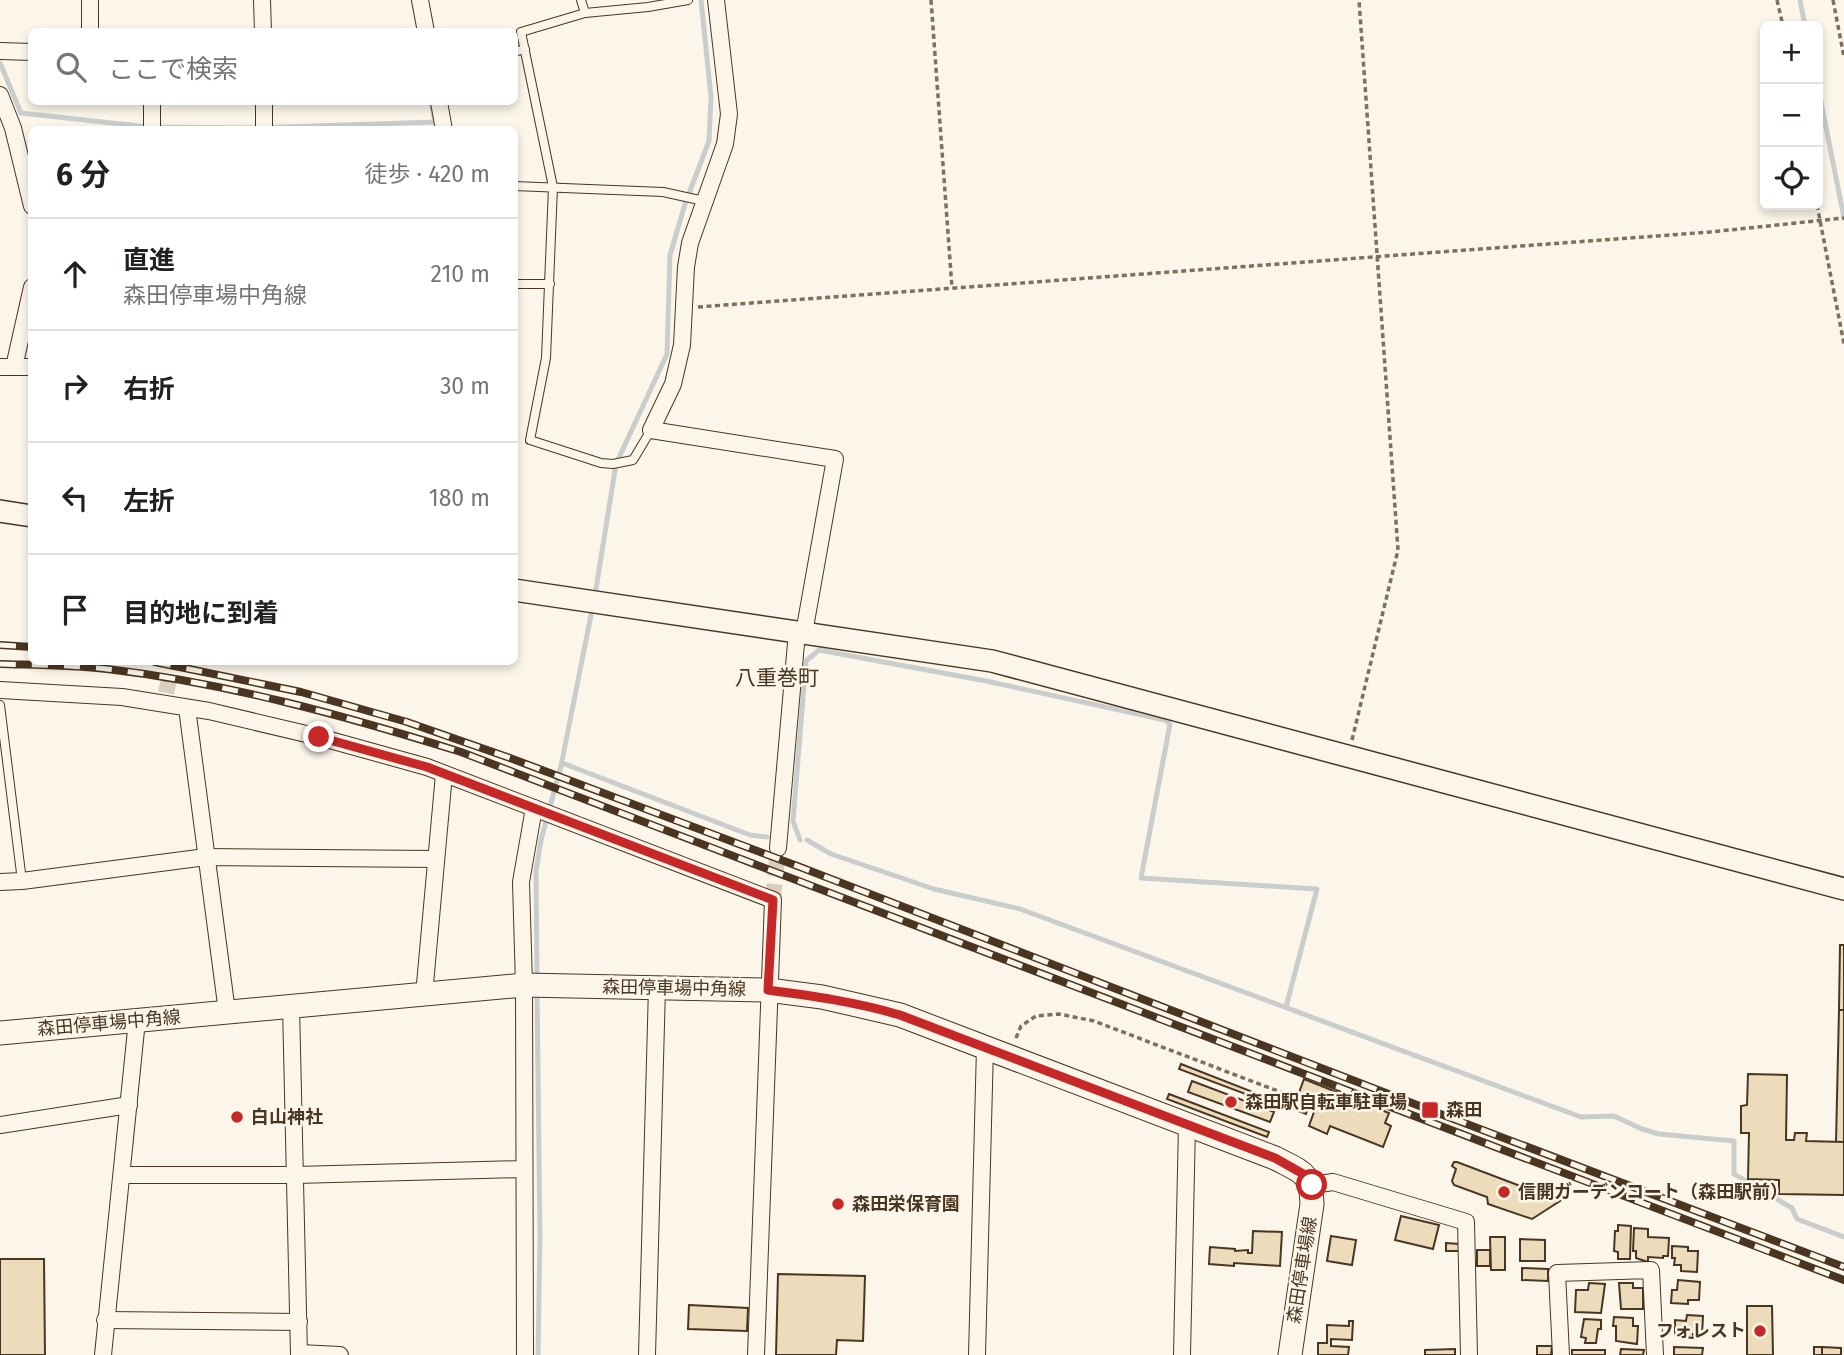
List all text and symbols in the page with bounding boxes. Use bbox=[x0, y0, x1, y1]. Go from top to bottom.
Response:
map controls bbox=[1760, 21, 1823, 210]
button: + bbox=[1760, 21, 1823, 84]
search box bbox=[28, 28, 518, 105]
icon: search bbox=[52, 48, 90, 86]
text: ここで検索 bbox=[108, 54, 238, 85]
button: − bbox=[1760, 84, 1823, 147]
button: locate bbox=[1760, 147, 1823, 210]
text: 6 分 bbox=[56, 157, 110, 193]
text: 徒歩 · 420 m bbox=[364, 160, 490, 188]
text: 直進 bbox=[123, 245, 175, 276]
icon: ahead bbox=[56, 255, 94, 293]
text: 210 m bbox=[431, 260, 490, 288]
text: 森田停車場中角線 bbox=[123, 281, 307, 309]
icon: right bbox=[56, 367, 94, 405]
text: 30 m bbox=[440, 372, 490, 400]
text: 右折 bbox=[123, 374, 175, 405]
icon: left bbox=[56, 479, 94, 517]
text: 180 m bbox=[429, 484, 490, 512]
text: 左折 bbox=[123, 486, 175, 517]
icon: arrive bbox=[56, 591, 94, 629]
text: 目的地に到着 bbox=[123, 598, 279, 629]
district label: 八重巻町 bbox=[735, 665, 819, 691]
route end bbox=[303, 721, 334, 752]
street label: 森田停車場中角線 bbox=[602, 976, 746, 1000]
street label: 森田停車場中角線 bbox=[36, 1006, 182, 1040]
place label: 森田駅自転車駐車場 bbox=[1245, 1091, 1407, 1113]
marker: 森田駅自転車駐車場 bbox=[1223, 1094, 1239, 1110]
place label: 森田 bbox=[1446, 1099, 1482, 1121]
marker: 森田 bbox=[1420, 1100, 1440, 1120]
place label: 白山神社 bbox=[251, 1106, 323, 1128]
marker: 白山神社 bbox=[229, 1109, 245, 1125]
route start bbox=[1296, 1169, 1327, 1200]
place label: 信開ガーデンコート（森田駅前） bbox=[1518, 1181, 1788, 1203]
marker: 信開ガーデンコート（森田駅前） bbox=[1496, 1184, 1512, 1200]
place label: 森田栄保育園 bbox=[852, 1193, 960, 1215]
marker: 森田栄保育園 bbox=[830, 1196, 846, 1212]
street label: 森田停車場線 bbox=[1283, 1215, 1321, 1325]
place label: フォレスト bbox=[1656, 1320, 1746, 1342]
marker: フォレスト bbox=[1752, 1323, 1768, 1339]

